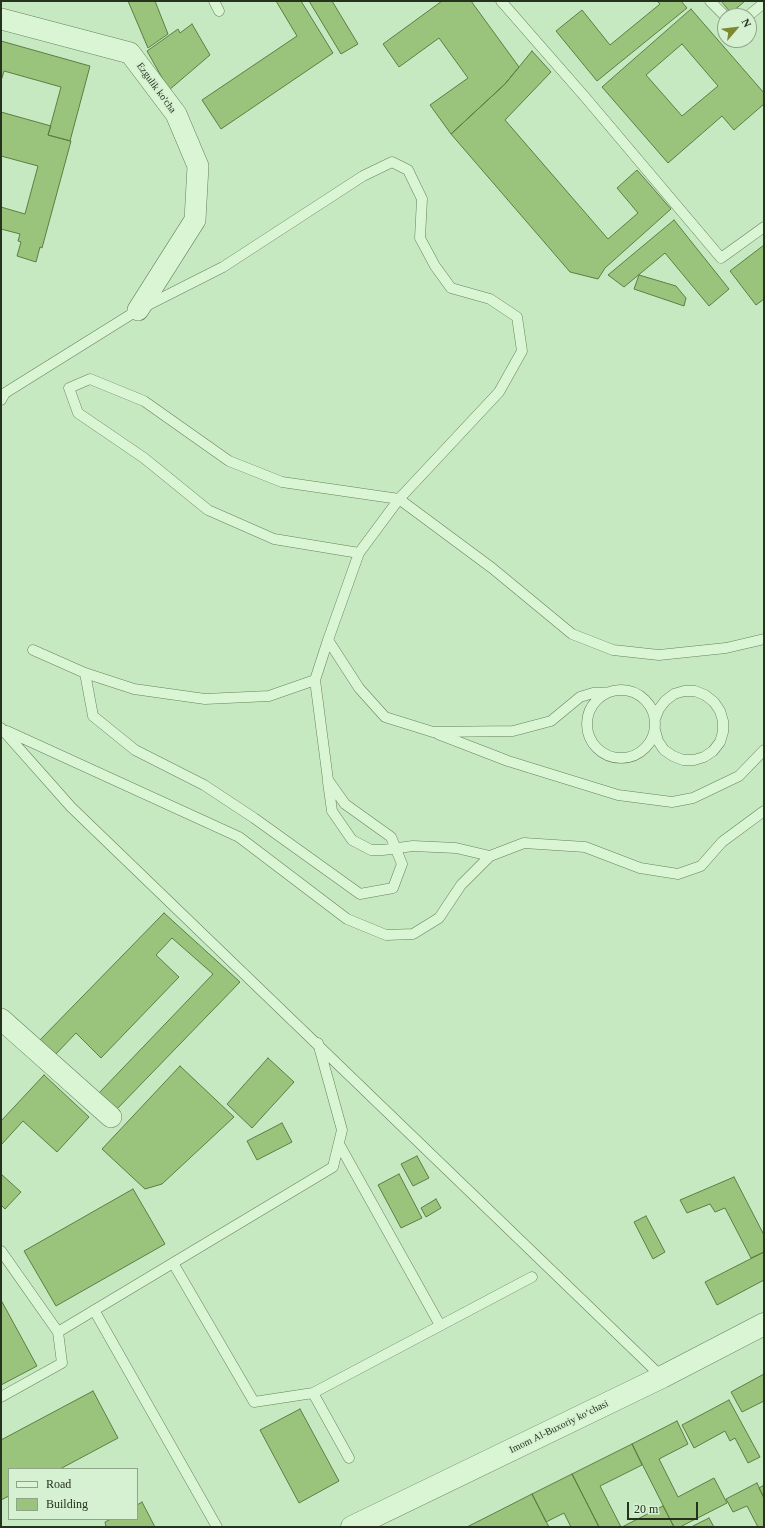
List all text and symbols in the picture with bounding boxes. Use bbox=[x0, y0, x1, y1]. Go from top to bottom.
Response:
north arrow bbox=[717, 8, 757, 48]
text: N bbox=[740, 17, 754, 29]
street label: Ezgulik ko'cha bbox=[134, 60, 178, 116]
street label: Imom Al-Buxoriy koʻchasi bbox=[507, 1398, 611, 1456]
legend bbox=[8, 1468, 138, 1520]
text: Road bbox=[46, 1477, 71, 1491]
scale bar bbox=[629, 1494, 700, 1520]
text: Building bbox=[46, 1497, 88, 1511]
text: 20 m bbox=[634, 1502, 658, 1516]

